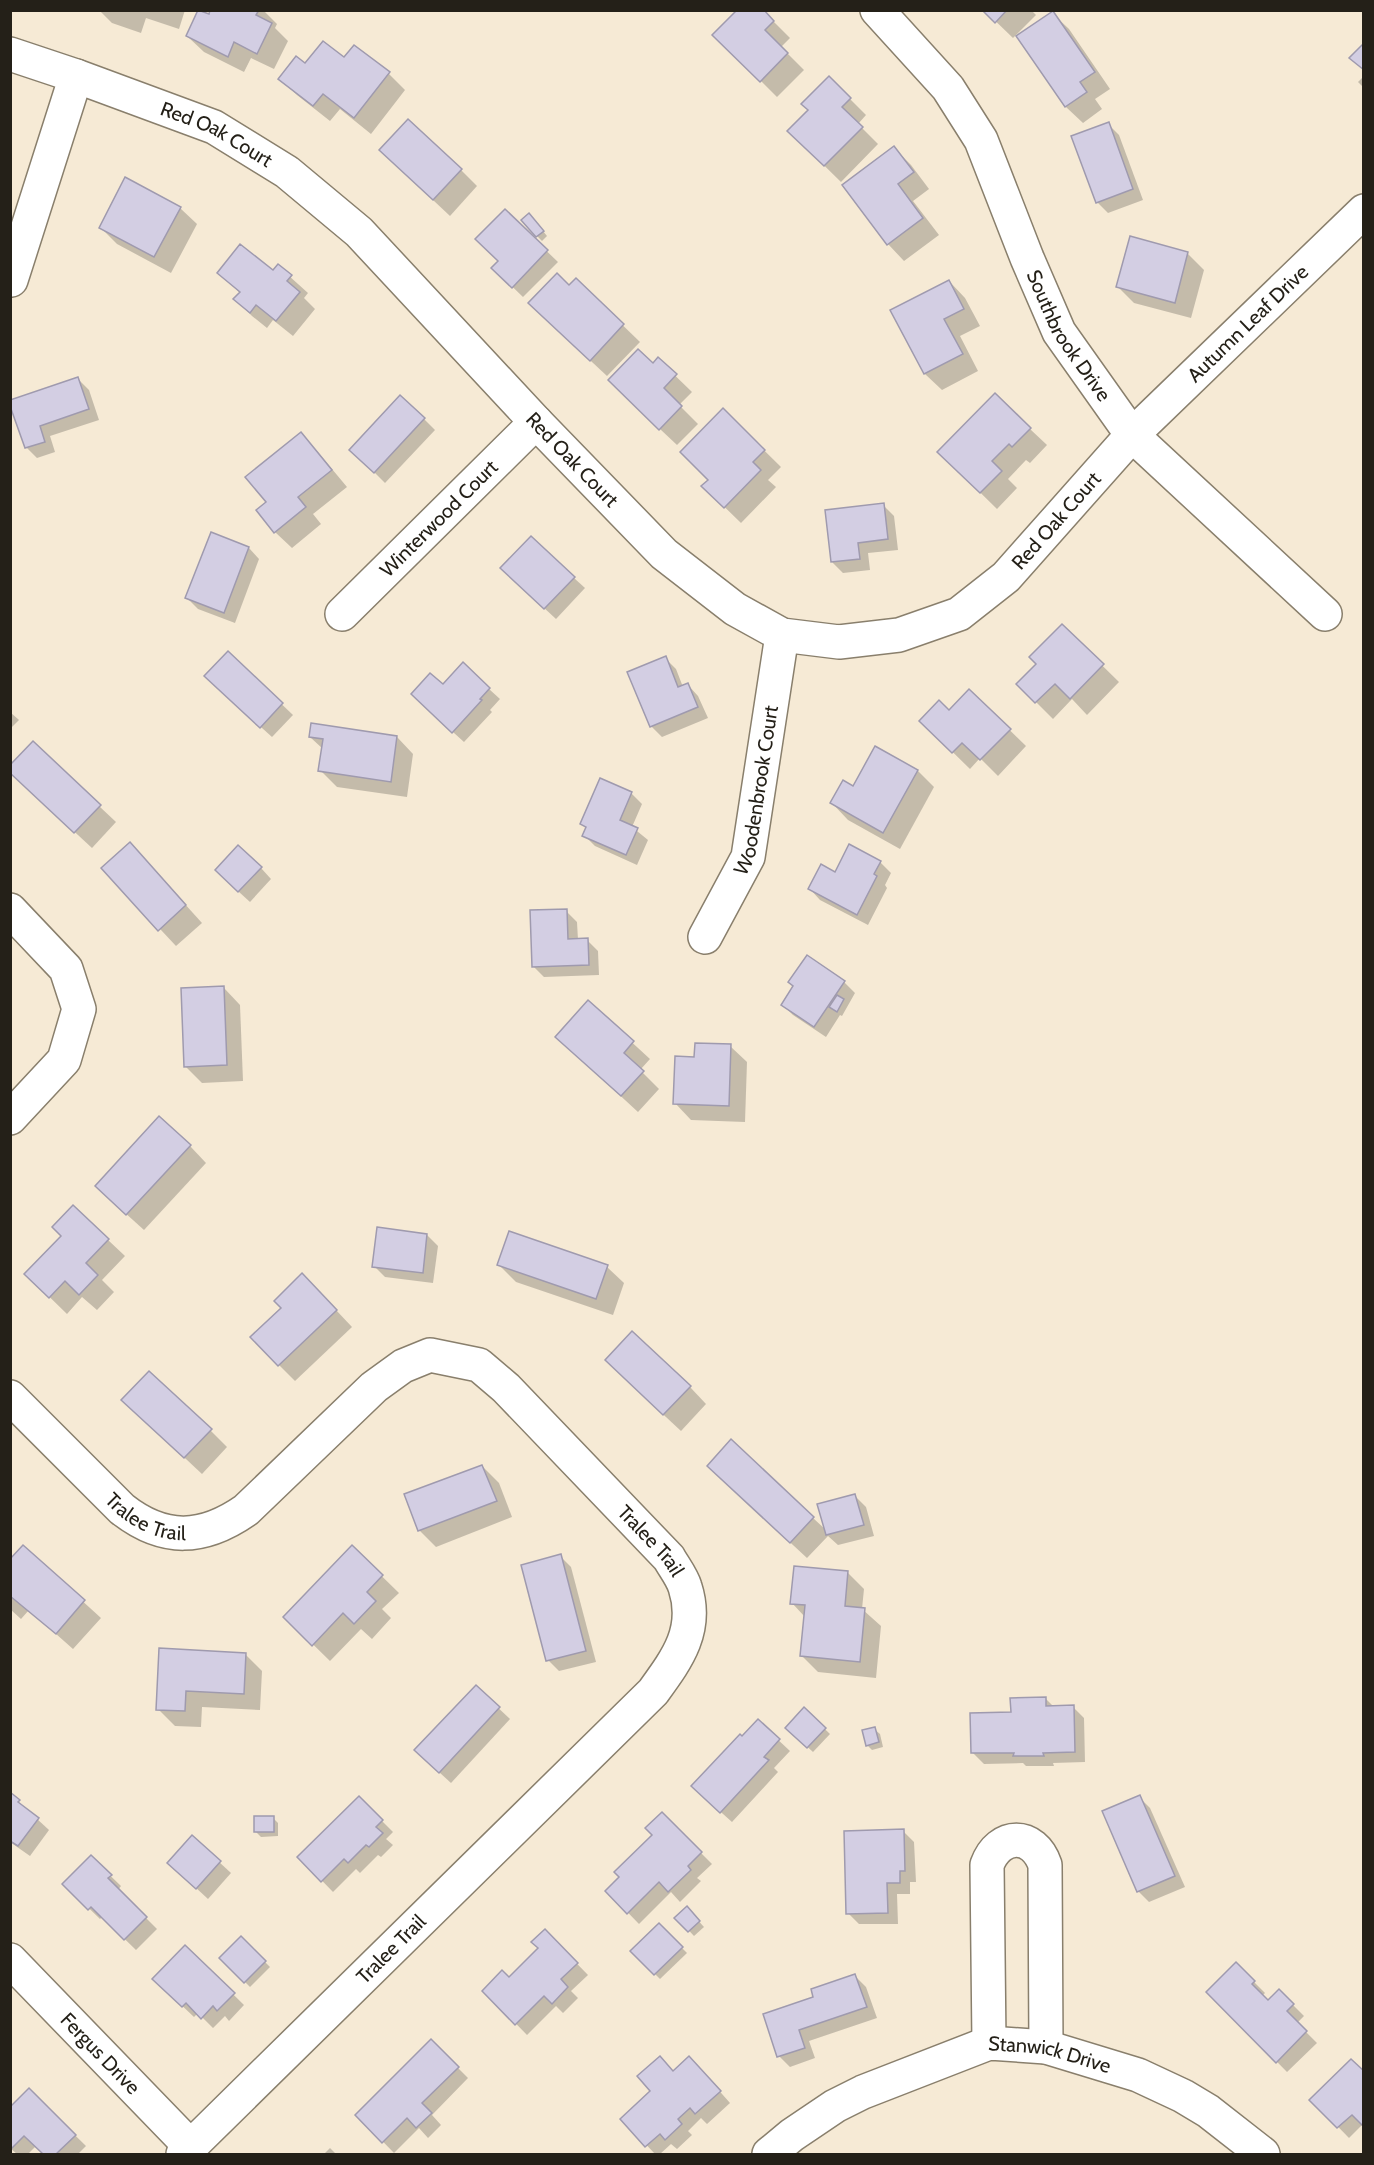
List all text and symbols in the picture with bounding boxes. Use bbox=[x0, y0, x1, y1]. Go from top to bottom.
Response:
street label: Red Oak Court bbox=[157, 96, 277, 172]
street label: Autumn Leaf Drive bbox=[1182, 260, 1313, 387]
street label: Southbrook Drive bbox=[1022, 266, 1116, 406]
street label: Red Oak Court bbox=[521, 407, 624, 512]
street label: Winterwood Court bbox=[375, 455, 503, 582]
street label: Red Oak Court bbox=[1007, 467, 1106, 574]
street label: Woodenbrook Court bbox=[729, 704, 783, 879]
street label: Tralee Trail bbox=[101, 1488, 186, 1545]
street label: Tralee Trail bbox=[613, 1500, 689, 1581]
street label: Tralee Trail bbox=[351, 1909, 431, 1989]
street label: Fergus Drive bbox=[56, 2008, 145, 2099]
street label: Stanwick Drive bbox=[987, 2031, 1114, 2078]

